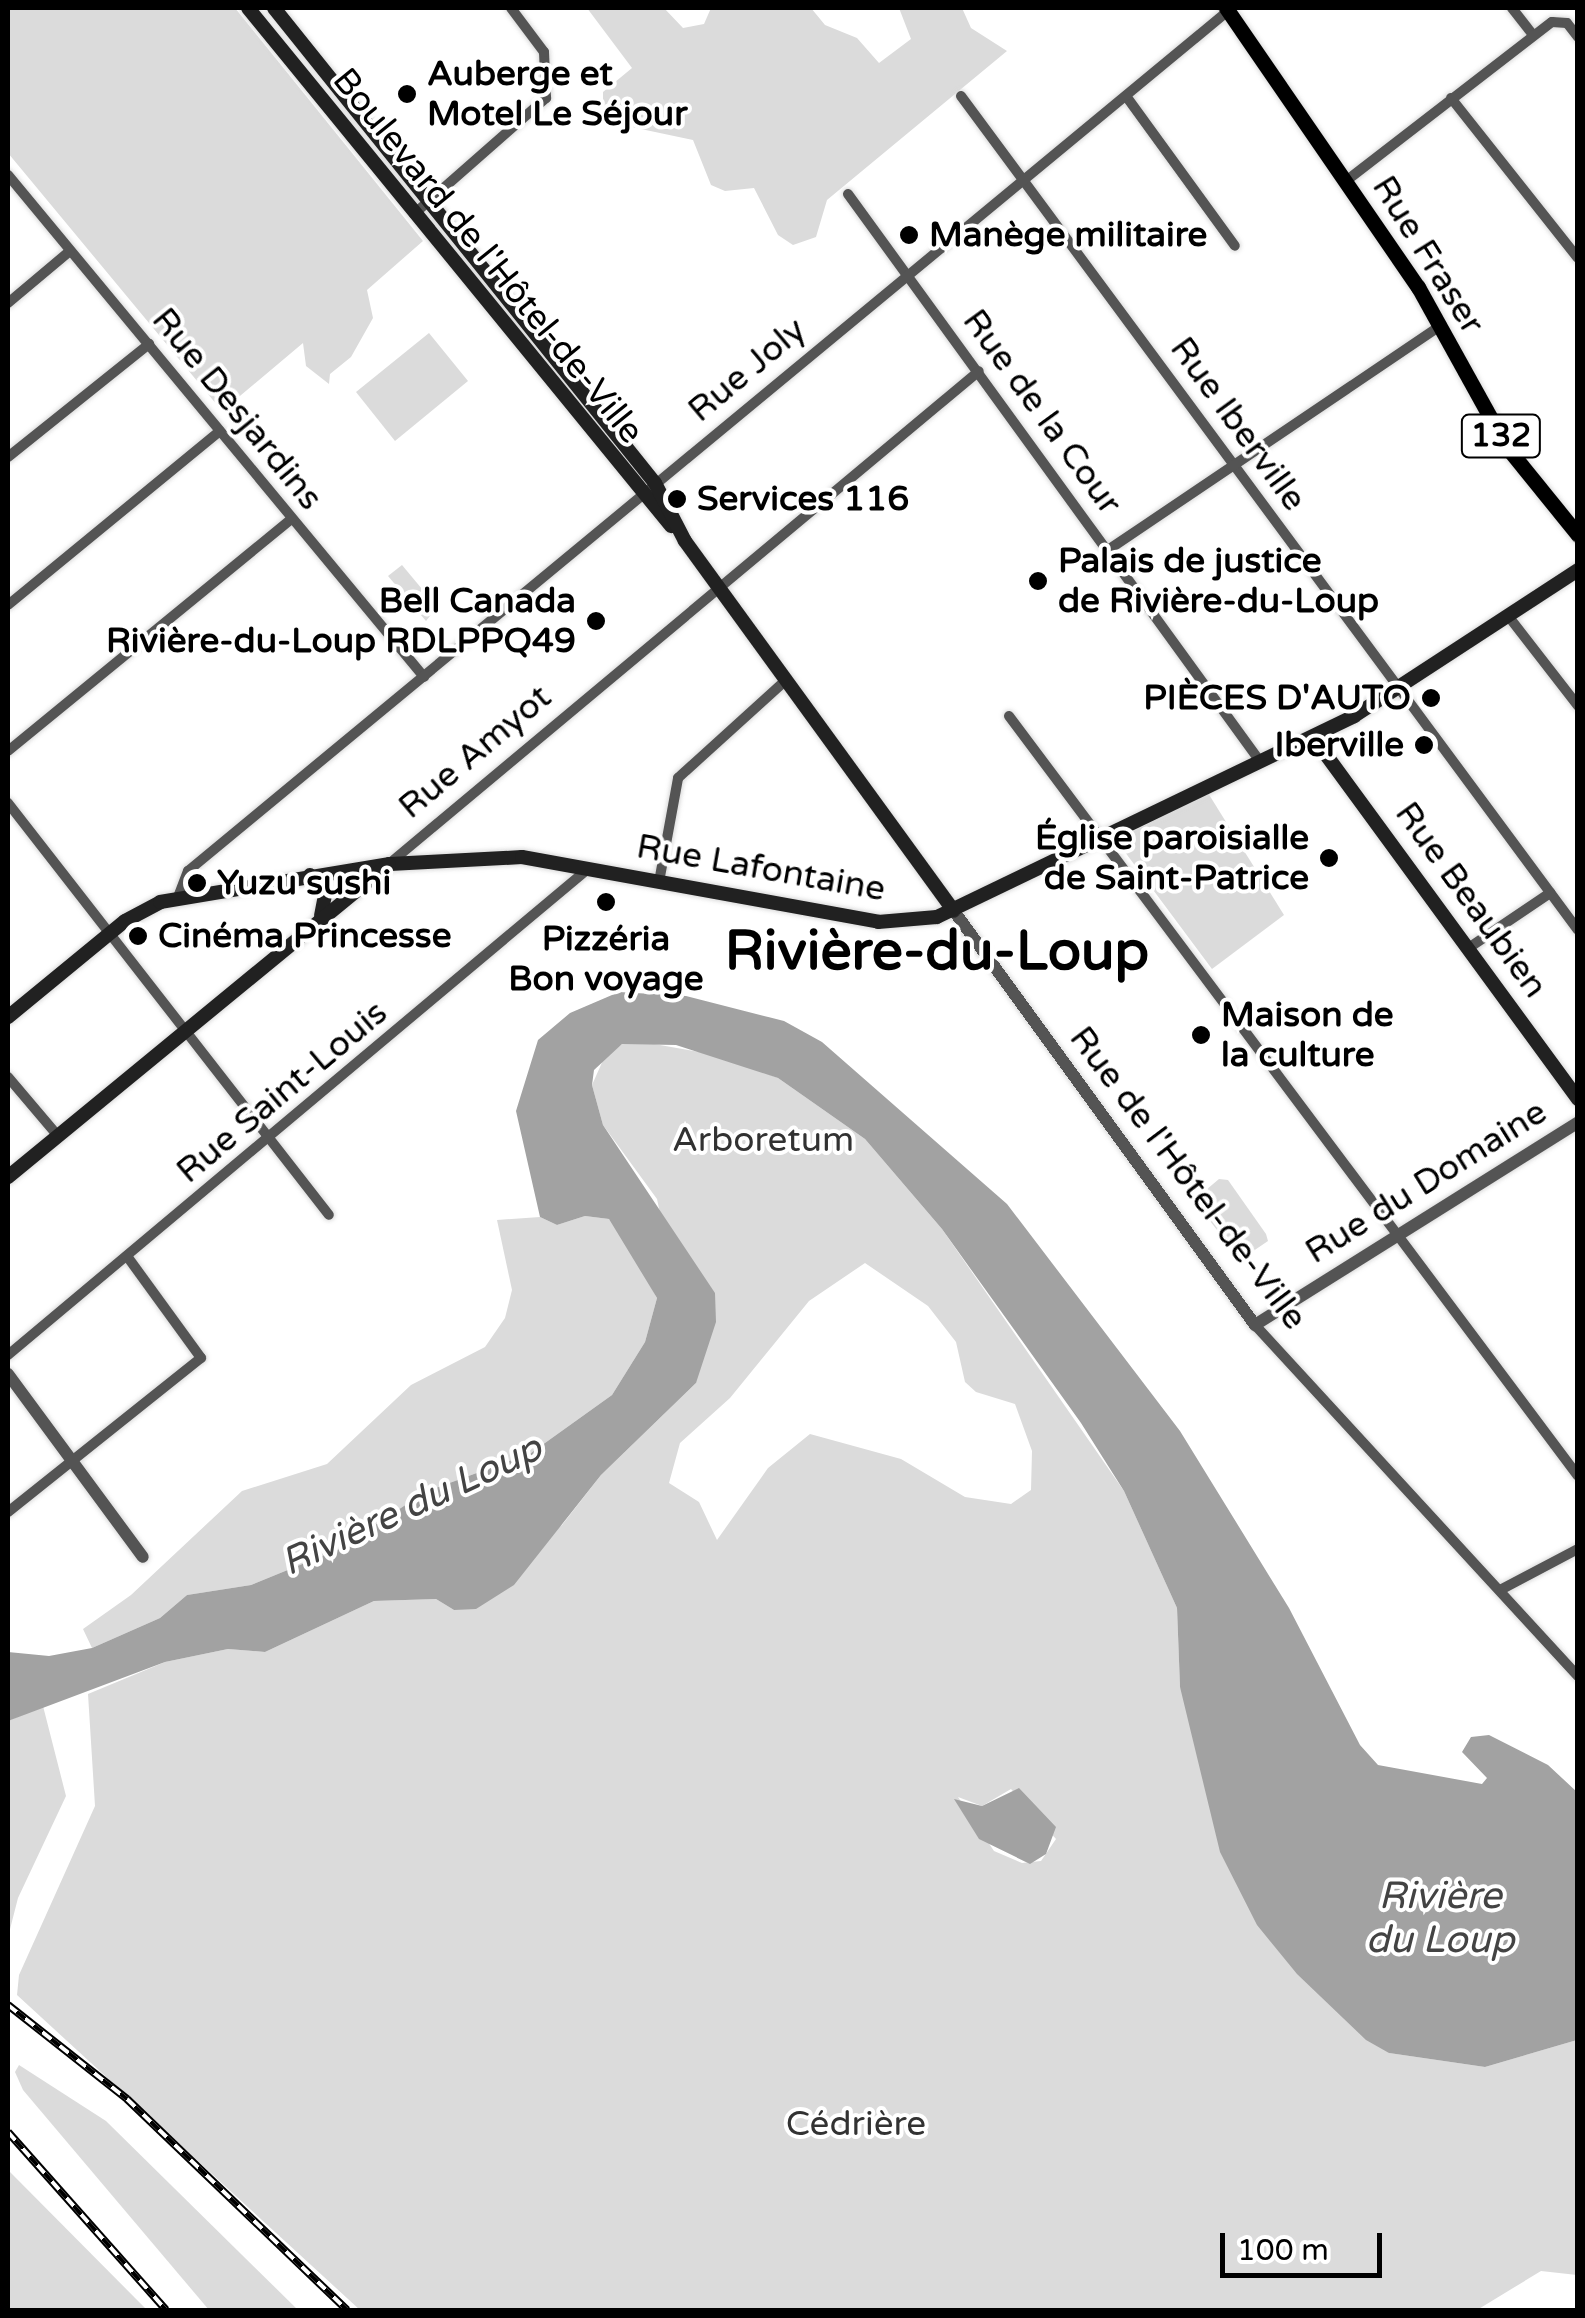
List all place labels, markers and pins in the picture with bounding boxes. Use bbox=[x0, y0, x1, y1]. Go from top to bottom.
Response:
place label: Auberge et Motel Le Séjour bbox=[427, 53, 688, 135]
marker: Auberge et Motel Le Séjour bbox=[396, 83, 418, 105]
place label: Manège militaire bbox=[929, 214, 1207, 256]
marker: Manège militaire bbox=[898, 224, 920, 246]
place label: Services 116 bbox=[697, 478, 909, 520]
marker: Services 116 bbox=[666, 488, 688, 510]
place label: Palais de justice de Rivière-du-Loup bbox=[1058, 540, 1379, 622]
marker: Palais de justice de Rivière-du-Loup bbox=[1027, 570, 1049, 592]
place label: Bell Canada Rivière-du-Loup RDLPPQ49 bbox=[106, 580, 576, 662]
marker: Bell Canada Rivière-du-Loup RDLPPQ49 bbox=[585, 610, 607, 632]
place label: PIÈCES D'AUTO bbox=[1143, 677, 1411, 719]
marker: PIÈCES D'AUTO bbox=[1420, 687, 1442, 709]
place label: Iberville bbox=[1275, 724, 1404, 766]
marker: Iberville bbox=[1413, 734, 1435, 756]
place label: Église paroisialle de Saint-Patrice bbox=[1035, 817, 1309, 899]
marker: Église paroisialle de Saint-Patrice bbox=[1318, 847, 1340, 869]
place label: Yuzu sushi bbox=[217, 862, 391, 904]
marker: Yuzu sushi bbox=[186, 872, 208, 894]
marker: Pizzéria Bon voyage bbox=[595, 891, 617, 913]
place label: Cinéma Princesse bbox=[158, 915, 451, 957]
place label: Pizzéria Bon voyage bbox=[508, 918, 704, 1000]
marker: Cinéma Princesse bbox=[127, 925, 149, 947]
place label: Maison de la culture bbox=[1221, 994, 1394, 1076]
marker: Maison de la culture bbox=[1190, 1024, 1212, 1046]

